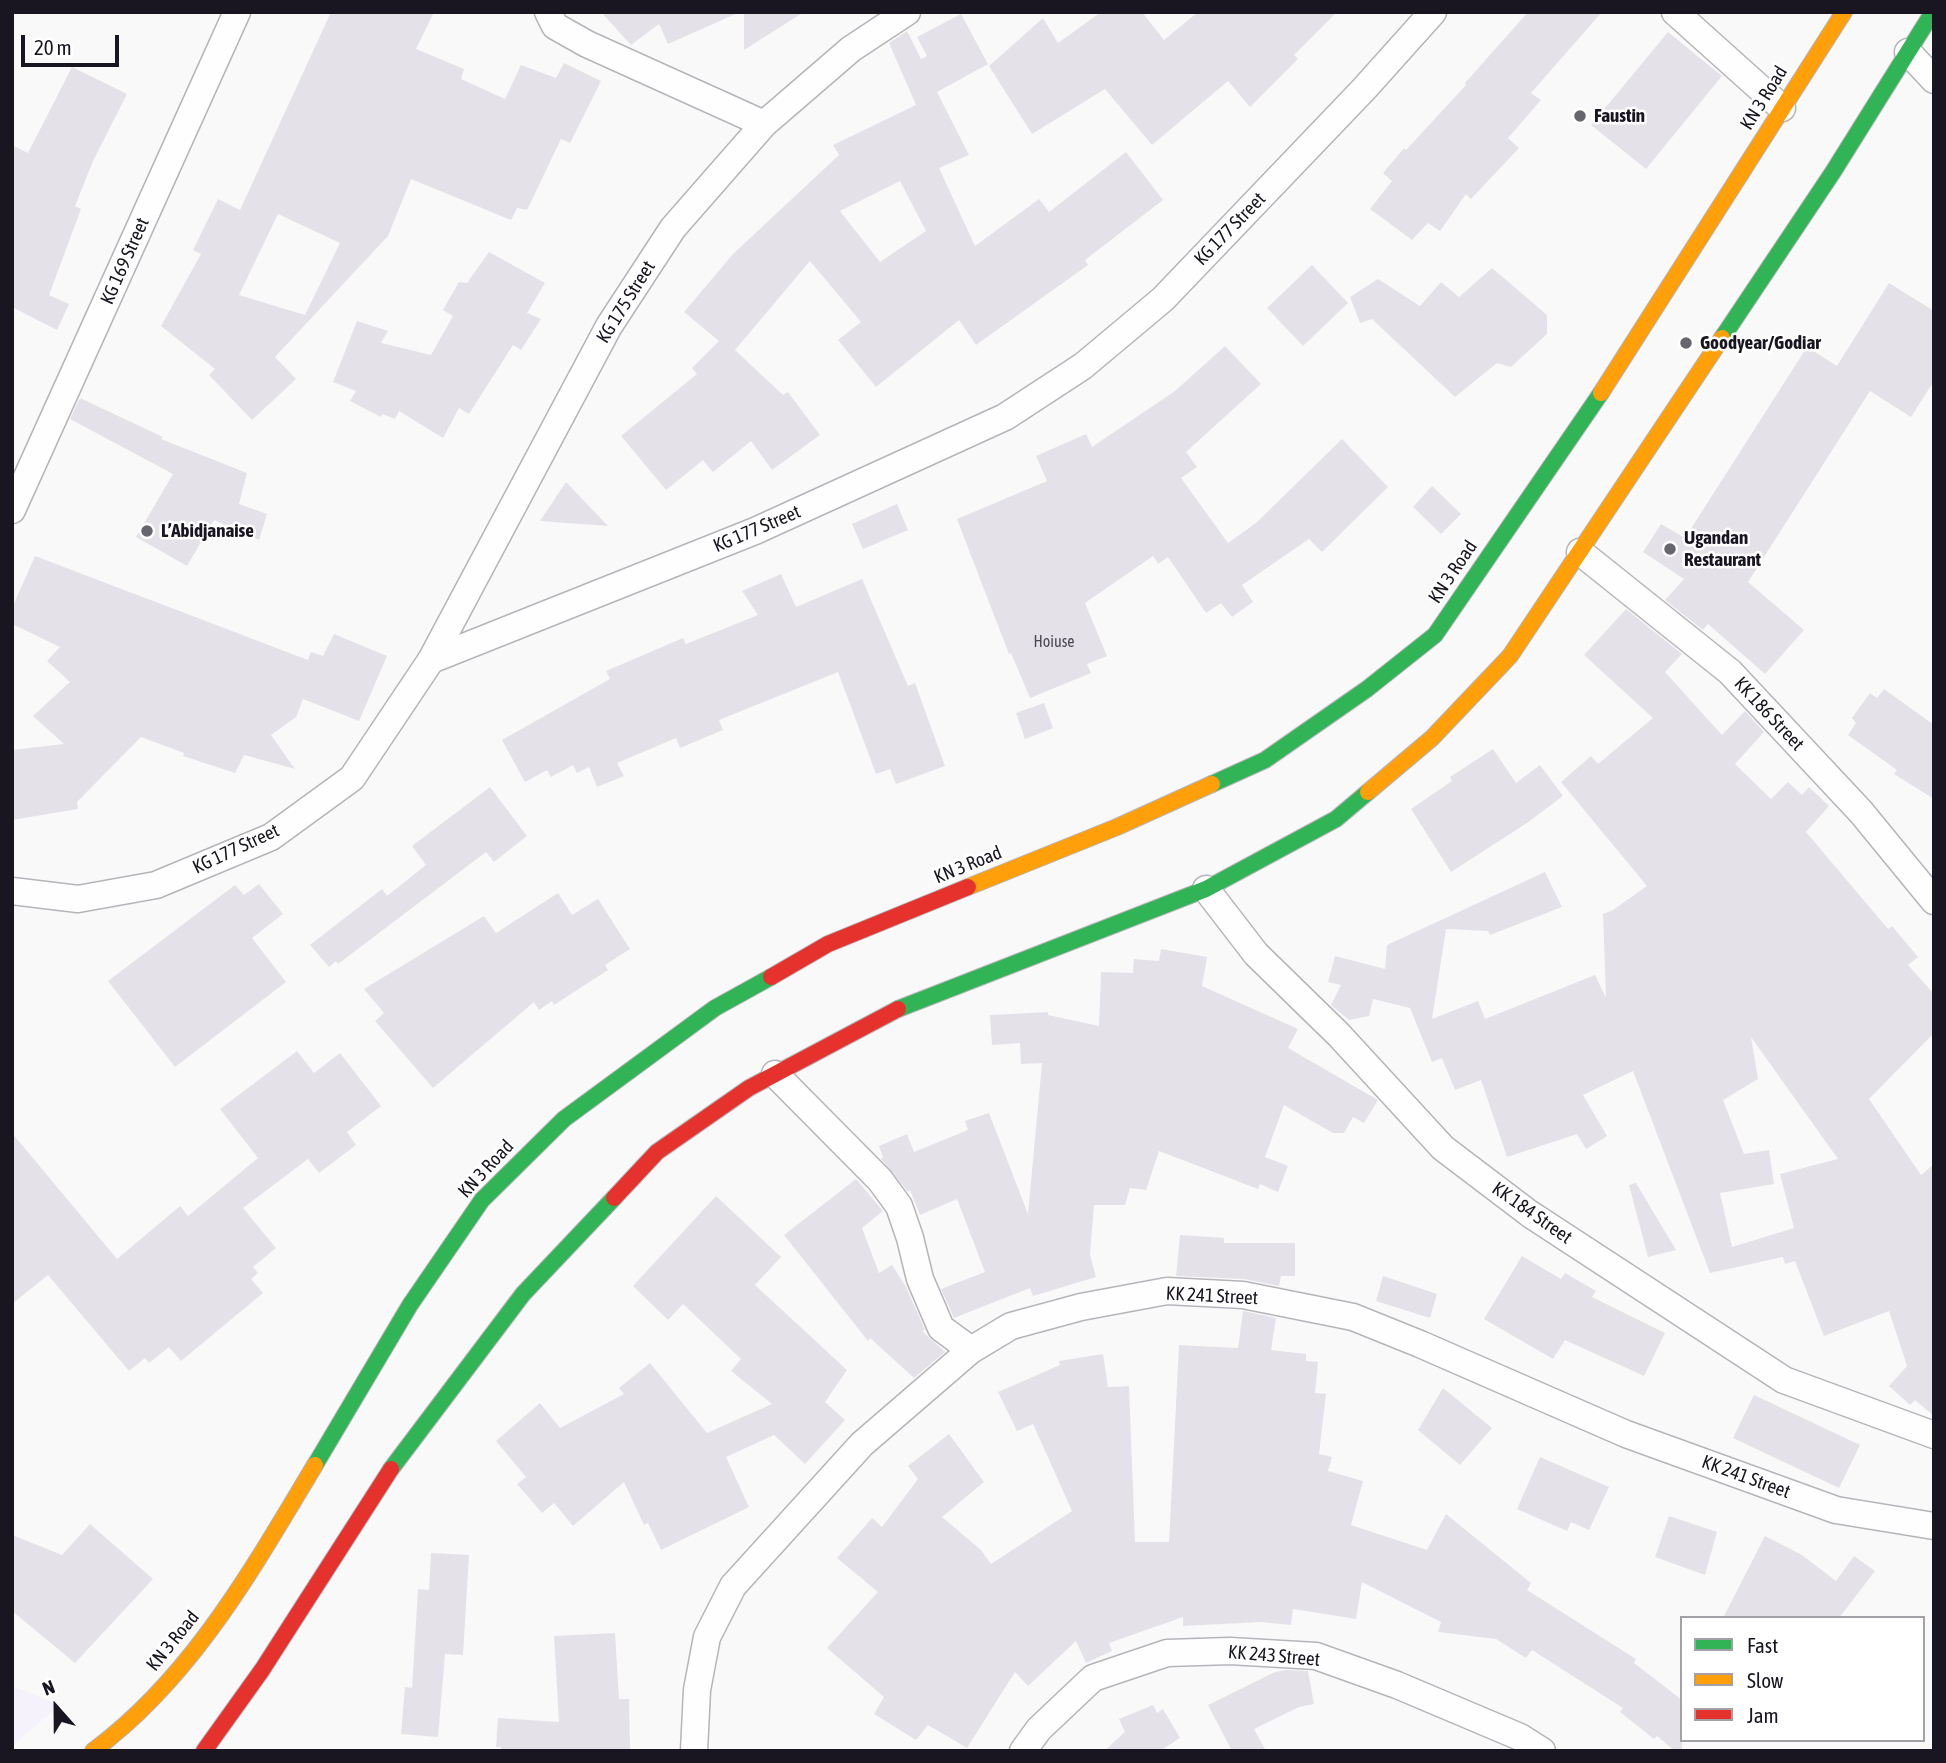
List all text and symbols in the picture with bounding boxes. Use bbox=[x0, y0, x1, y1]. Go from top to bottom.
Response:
scale bar bbox=[24, 21, 122, 65]
text: 20 m bbox=[34, 35, 72, 59]
street label: KN 3 Road bbox=[1736, 62, 1792, 134]
place label: Faustin bbox=[1594, 105, 1645, 127]
marker: Faustin bbox=[1572, 108, 1588, 124]
street label: KG 177 Street bbox=[1190, 188, 1270, 270]
street label: KG 169 Street bbox=[96, 214, 154, 308]
street label: KG 175 Street bbox=[592, 257, 660, 347]
place label: Goodyear/Godiar bbox=[1700, 332, 1821, 354]
marker: Goodyear/Godiar bbox=[1678, 335, 1694, 351]
street label: KG 177 Street bbox=[710, 500, 804, 558]
place label: L’Abidjanaise bbox=[161, 520, 254, 542]
marker: L’Abidjanaise bbox=[139, 523, 155, 539]
place label: Ugandan Restaurant bbox=[1684, 527, 1761, 571]
street label: KN 3 Road bbox=[1424, 536, 1482, 608]
marker: Ugandan Restaurant bbox=[1662, 541, 1678, 557]
house number: Hoiuse bbox=[1033, 632, 1075, 652]
street label: KK 186 Street bbox=[1729, 672, 1809, 756]
street label: KG 177 Street bbox=[189, 819, 283, 879]
street label: KN 3 Road bbox=[931, 841, 1005, 889]
street label: KN 3 Road bbox=[453, 1135, 519, 1203]
street label: KK 184 Street bbox=[1488, 1177, 1576, 1249]
street label: KK 241 Street bbox=[1165, 1282, 1259, 1310]
street label: KK 241 Street bbox=[1699, 1451, 1793, 1503]
street label: KN 3 Road bbox=[142, 1606, 204, 1676]
legend bbox=[1680, 1616, 1925, 1742]
text: Fast bbox=[1747, 1633, 1778, 1657]
street label: KK 243 Street bbox=[1227, 1641, 1321, 1671]
text: Slow bbox=[1747, 1668, 1783, 1692]
north arrow bbox=[21, 1672, 91, 1742]
text: N bbox=[39, 1675, 58, 1700]
text: Jam bbox=[1747, 1703, 1779, 1727]

